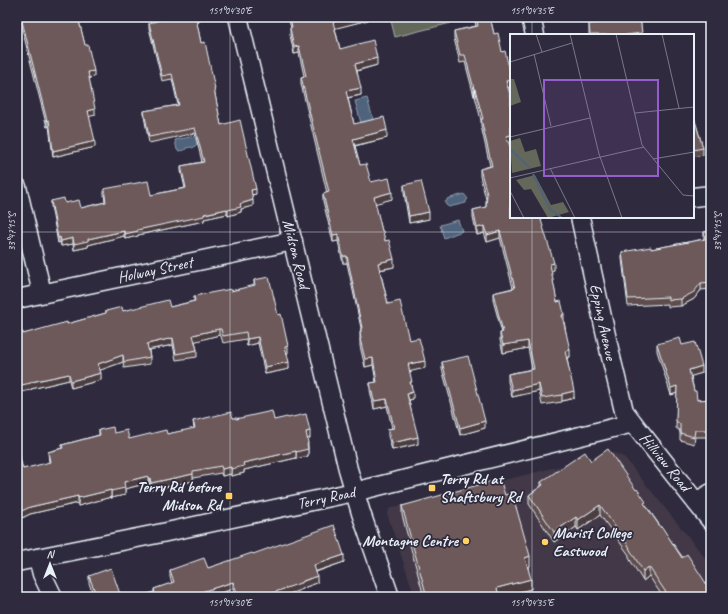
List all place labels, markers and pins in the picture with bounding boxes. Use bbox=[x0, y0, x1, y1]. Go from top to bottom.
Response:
place label: Terry Rd at Shaftsbury Rd bbox=[440, 469, 524, 507]
place label: Terry Rd before Midson Rd bbox=[137, 477, 224, 515]
marker: Terry Rd at Shaftsbury Rd bbox=[427, 483, 437, 493]
marker: Terry Rd before Midson Rd bbox=[224, 491, 234, 501]
place label: Marist College Eastwood bbox=[553, 523, 633, 561]
place label: Montagne Centre bbox=[362, 531, 460, 551]
marker: Montagne Centre bbox=[461, 536, 471, 546]
marker: Marist College Eastwood bbox=[540, 537, 550, 547]

